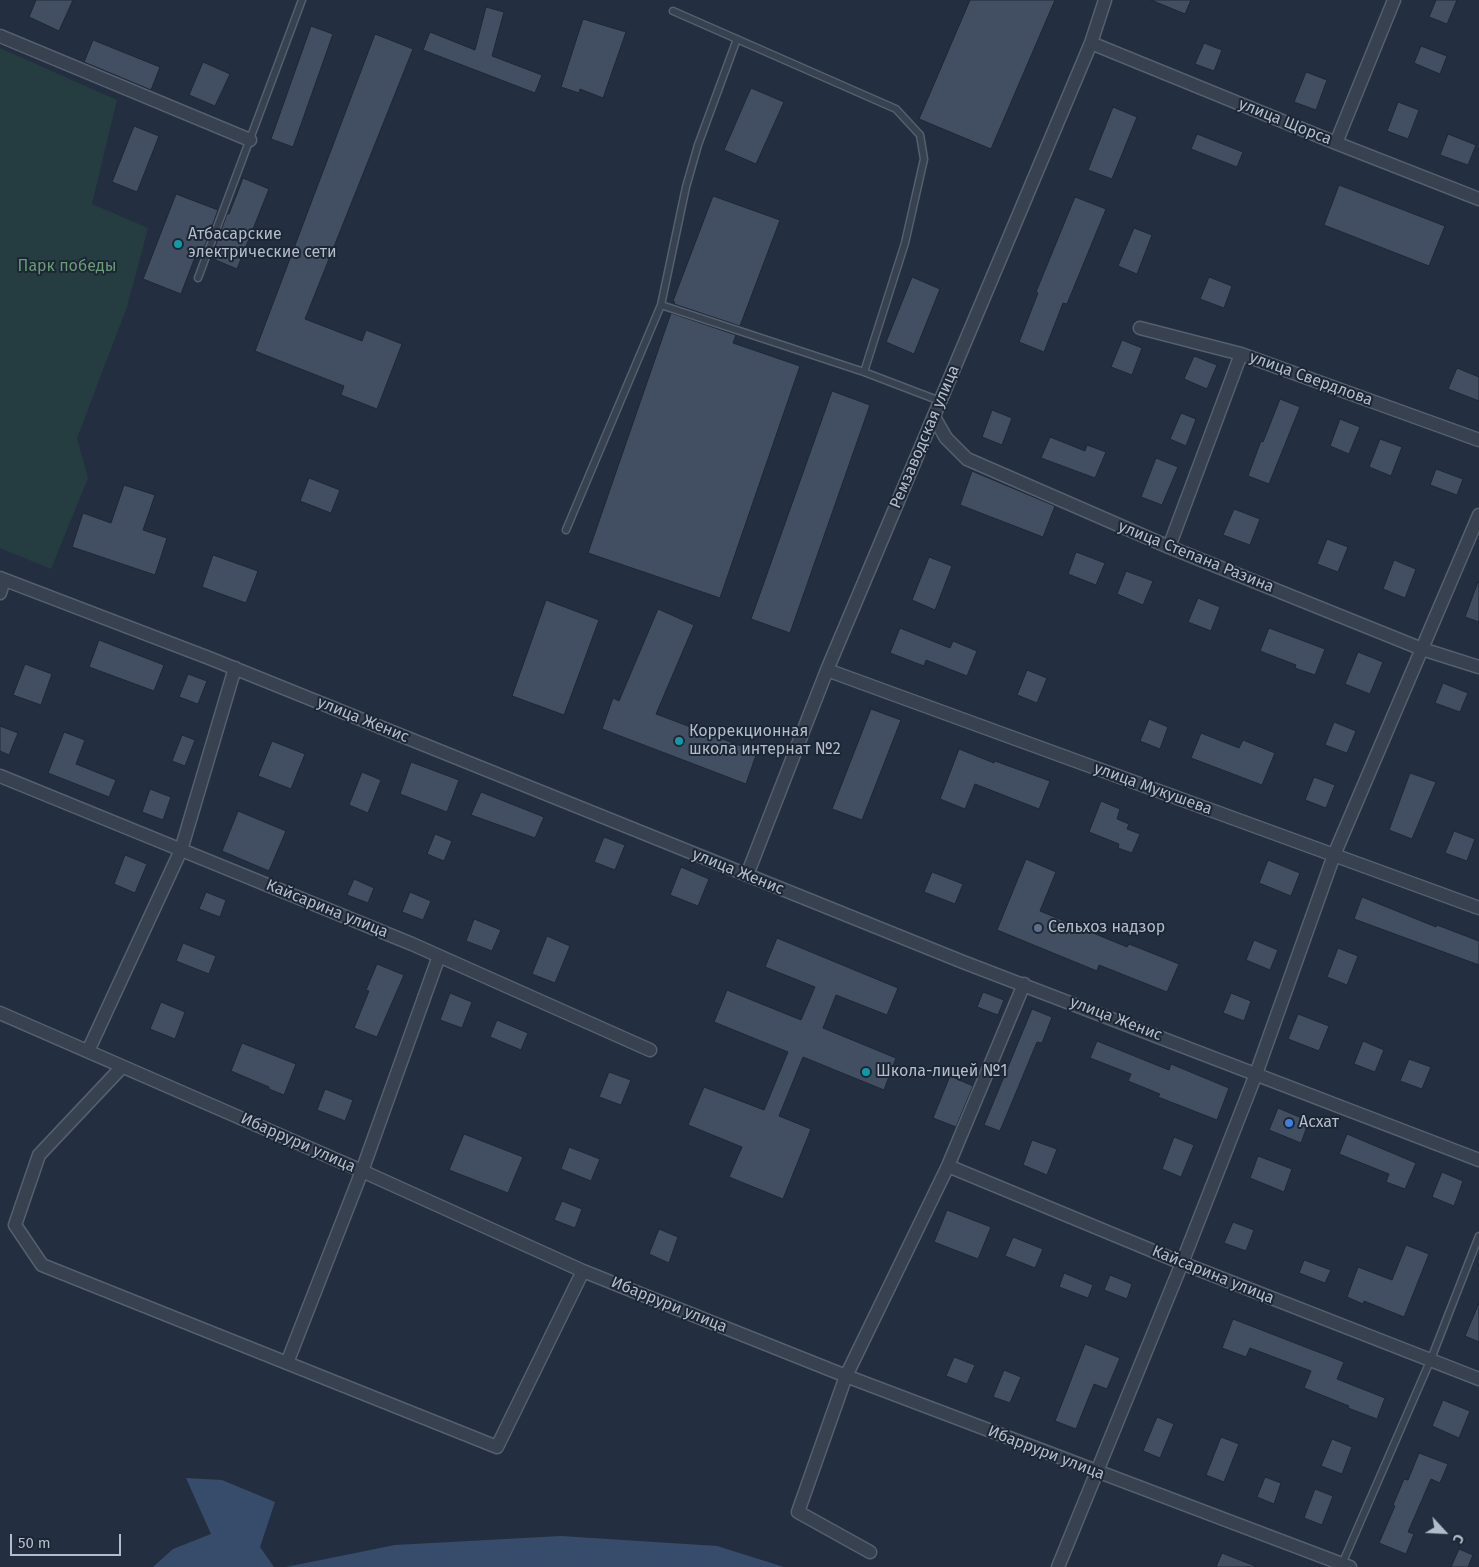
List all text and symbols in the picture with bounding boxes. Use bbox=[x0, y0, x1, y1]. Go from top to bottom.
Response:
street label: улица Щорса bbox=[1236, 95, 1334, 149]
place label: Атбасарские электрические сети bbox=[188, 225, 337, 263]
marker: Атбасарские электрические сети bbox=[172, 238, 184, 250]
park label: Парк победы bbox=[18, 257, 116, 277]
street label: улица Свердлова bbox=[1247, 348, 1375, 410]
street label: Ремзаводская улица bbox=[886, 362, 964, 512]
street label: улица Степана Разина bbox=[1115, 517, 1277, 597]
street label: улица Женис bbox=[314, 693, 412, 747]
place label: Коррекционная школа интернат №2 bbox=[689, 722, 841, 760]
marker: Коррекционная школа интернат №2 bbox=[673, 735, 685, 747]
street label: улица Мукушева bbox=[1091, 759, 1215, 819]
street label: улица Женис bbox=[689, 845, 787, 899]
street label: Кайсарина улица bbox=[263, 876, 391, 942]
place label: Сельхоз надзор bbox=[1048, 918, 1165, 938]
marker: Сельхоз надзор bbox=[1032, 922, 1044, 934]
street label: улица Женис bbox=[1067, 993, 1165, 1045]
place label: Школа-лицей №1 bbox=[876, 1062, 1007, 1082]
marker: Школа-лицей №1 bbox=[860, 1066, 872, 1078]
street label: Ибаррури улица bbox=[238, 1109, 358, 1177]
place label: Асхат bbox=[1299, 1113, 1339, 1133]
marker: Асхат bbox=[1283, 1117, 1295, 1129]
street label: Кайсарина улица bbox=[1149, 1242, 1277, 1308]
street label: Ибаррури улица bbox=[608, 1273, 730, 1337]
street label: Ибаррури улица bbox=[985, 1422, 1107, 1484]
north arrow bbox=[1419, 1507, 1469, 1557]
scale bar bbox=[12, 1524, 124, 1556]
text: С bbox=[1449, 1531, 1467, 1546]
text: 50 m bbox=[18, 1534, 51, 1552]

